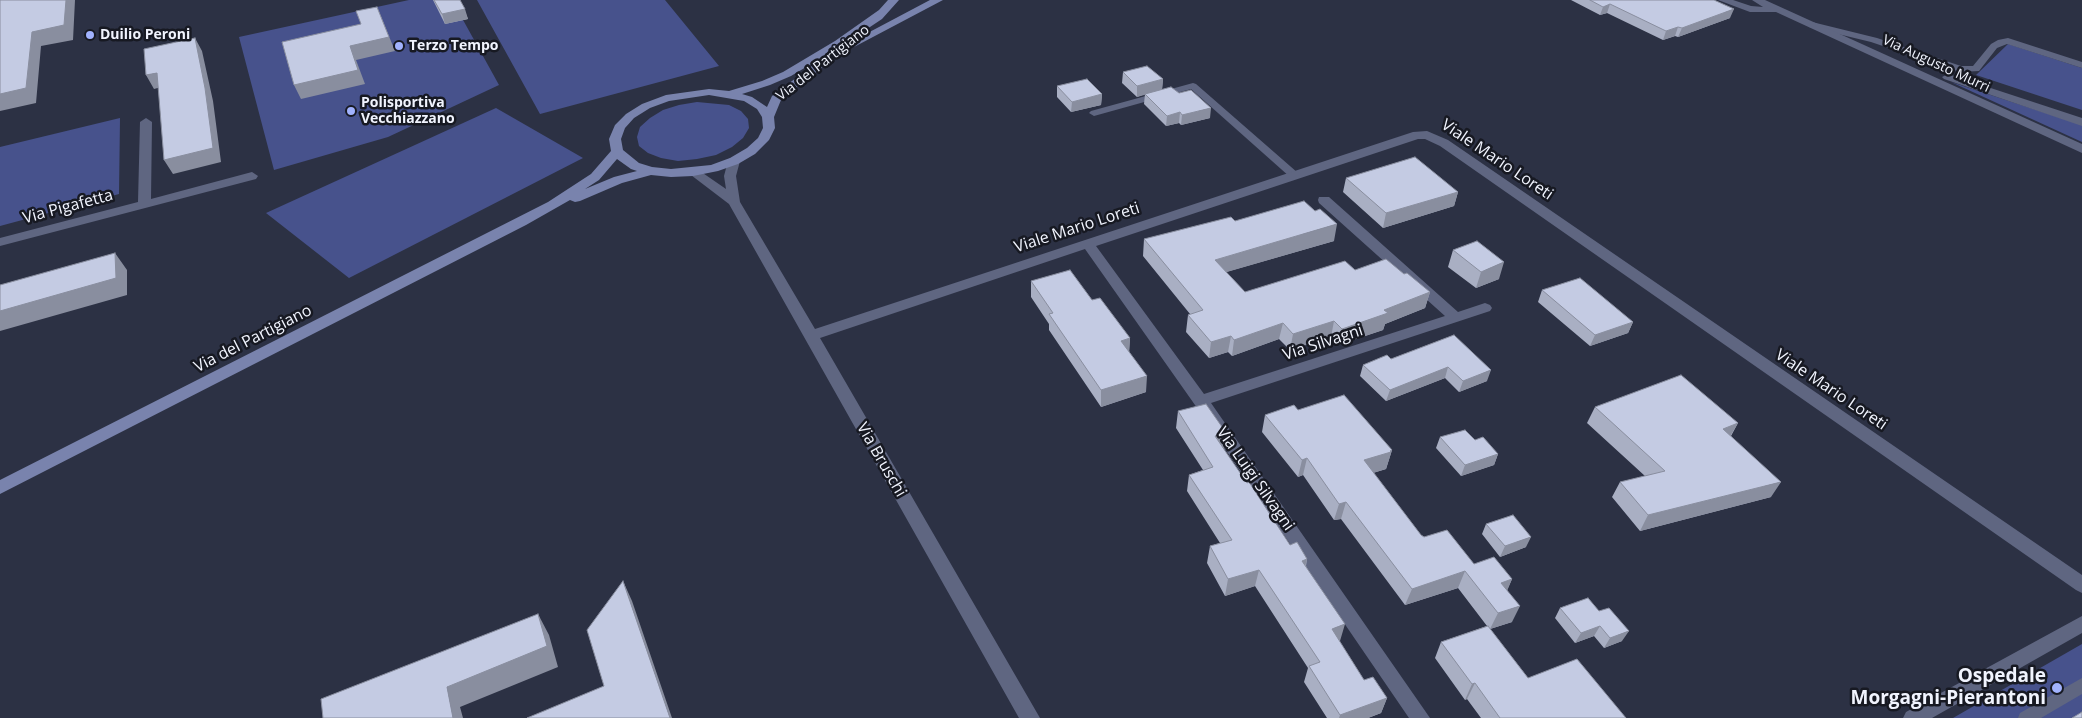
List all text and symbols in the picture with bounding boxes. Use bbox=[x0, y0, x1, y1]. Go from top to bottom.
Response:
street label: Via del Partigiano bbox=[773, 22, 873, 104]
place label: Duilio Peroni bbox=[100, 27, 190, 43]
marker: Duilio Peroni bbox=[84, 29, 96, 41]
street label: Via Augusto Murri bbox=[1880, 32, 1992, 96]
place label: Terzo Tempo bbox=[409, 38, 499, 54]
marker: Terzo Tempo bbox=[393, 40, 405, 52]
place label: Polisportiva Vecchiazzano bbox=[361, 95, 455, 128]
marker: Polisportiva Vecchiazzano bbox=[345, 105, 357, 117]
street label: Viale Mario Loreti bbox=[1438, 116, 1556, 204]
street label: Via Pigafetta bbox=[21, 186, 115, 228]
street label: Viale Mario Loreti bbox=[1012, 199, 1142, 257]
street label: Via del Partigiano bbox=[191, 301, 315, 377]
street label: Via Silvagni bbox=[1281, 321, 1365, 365]
street label: Viale Mario Loreti bbox=[1772, 346, 1890, 434]
street label: Via Bruschi bbox=[852, 419, 910, 501]
street label: Via Luigi Silvagni bbox=[1212, 424, 1298, 534]
place label: Ospedale Morgagni-Pierantoni bbox=[1851, 666, 2046, 710]
marker: Ospedale Morgagni-Pierantoni bbox=[2050, 681, 2064, 695]

